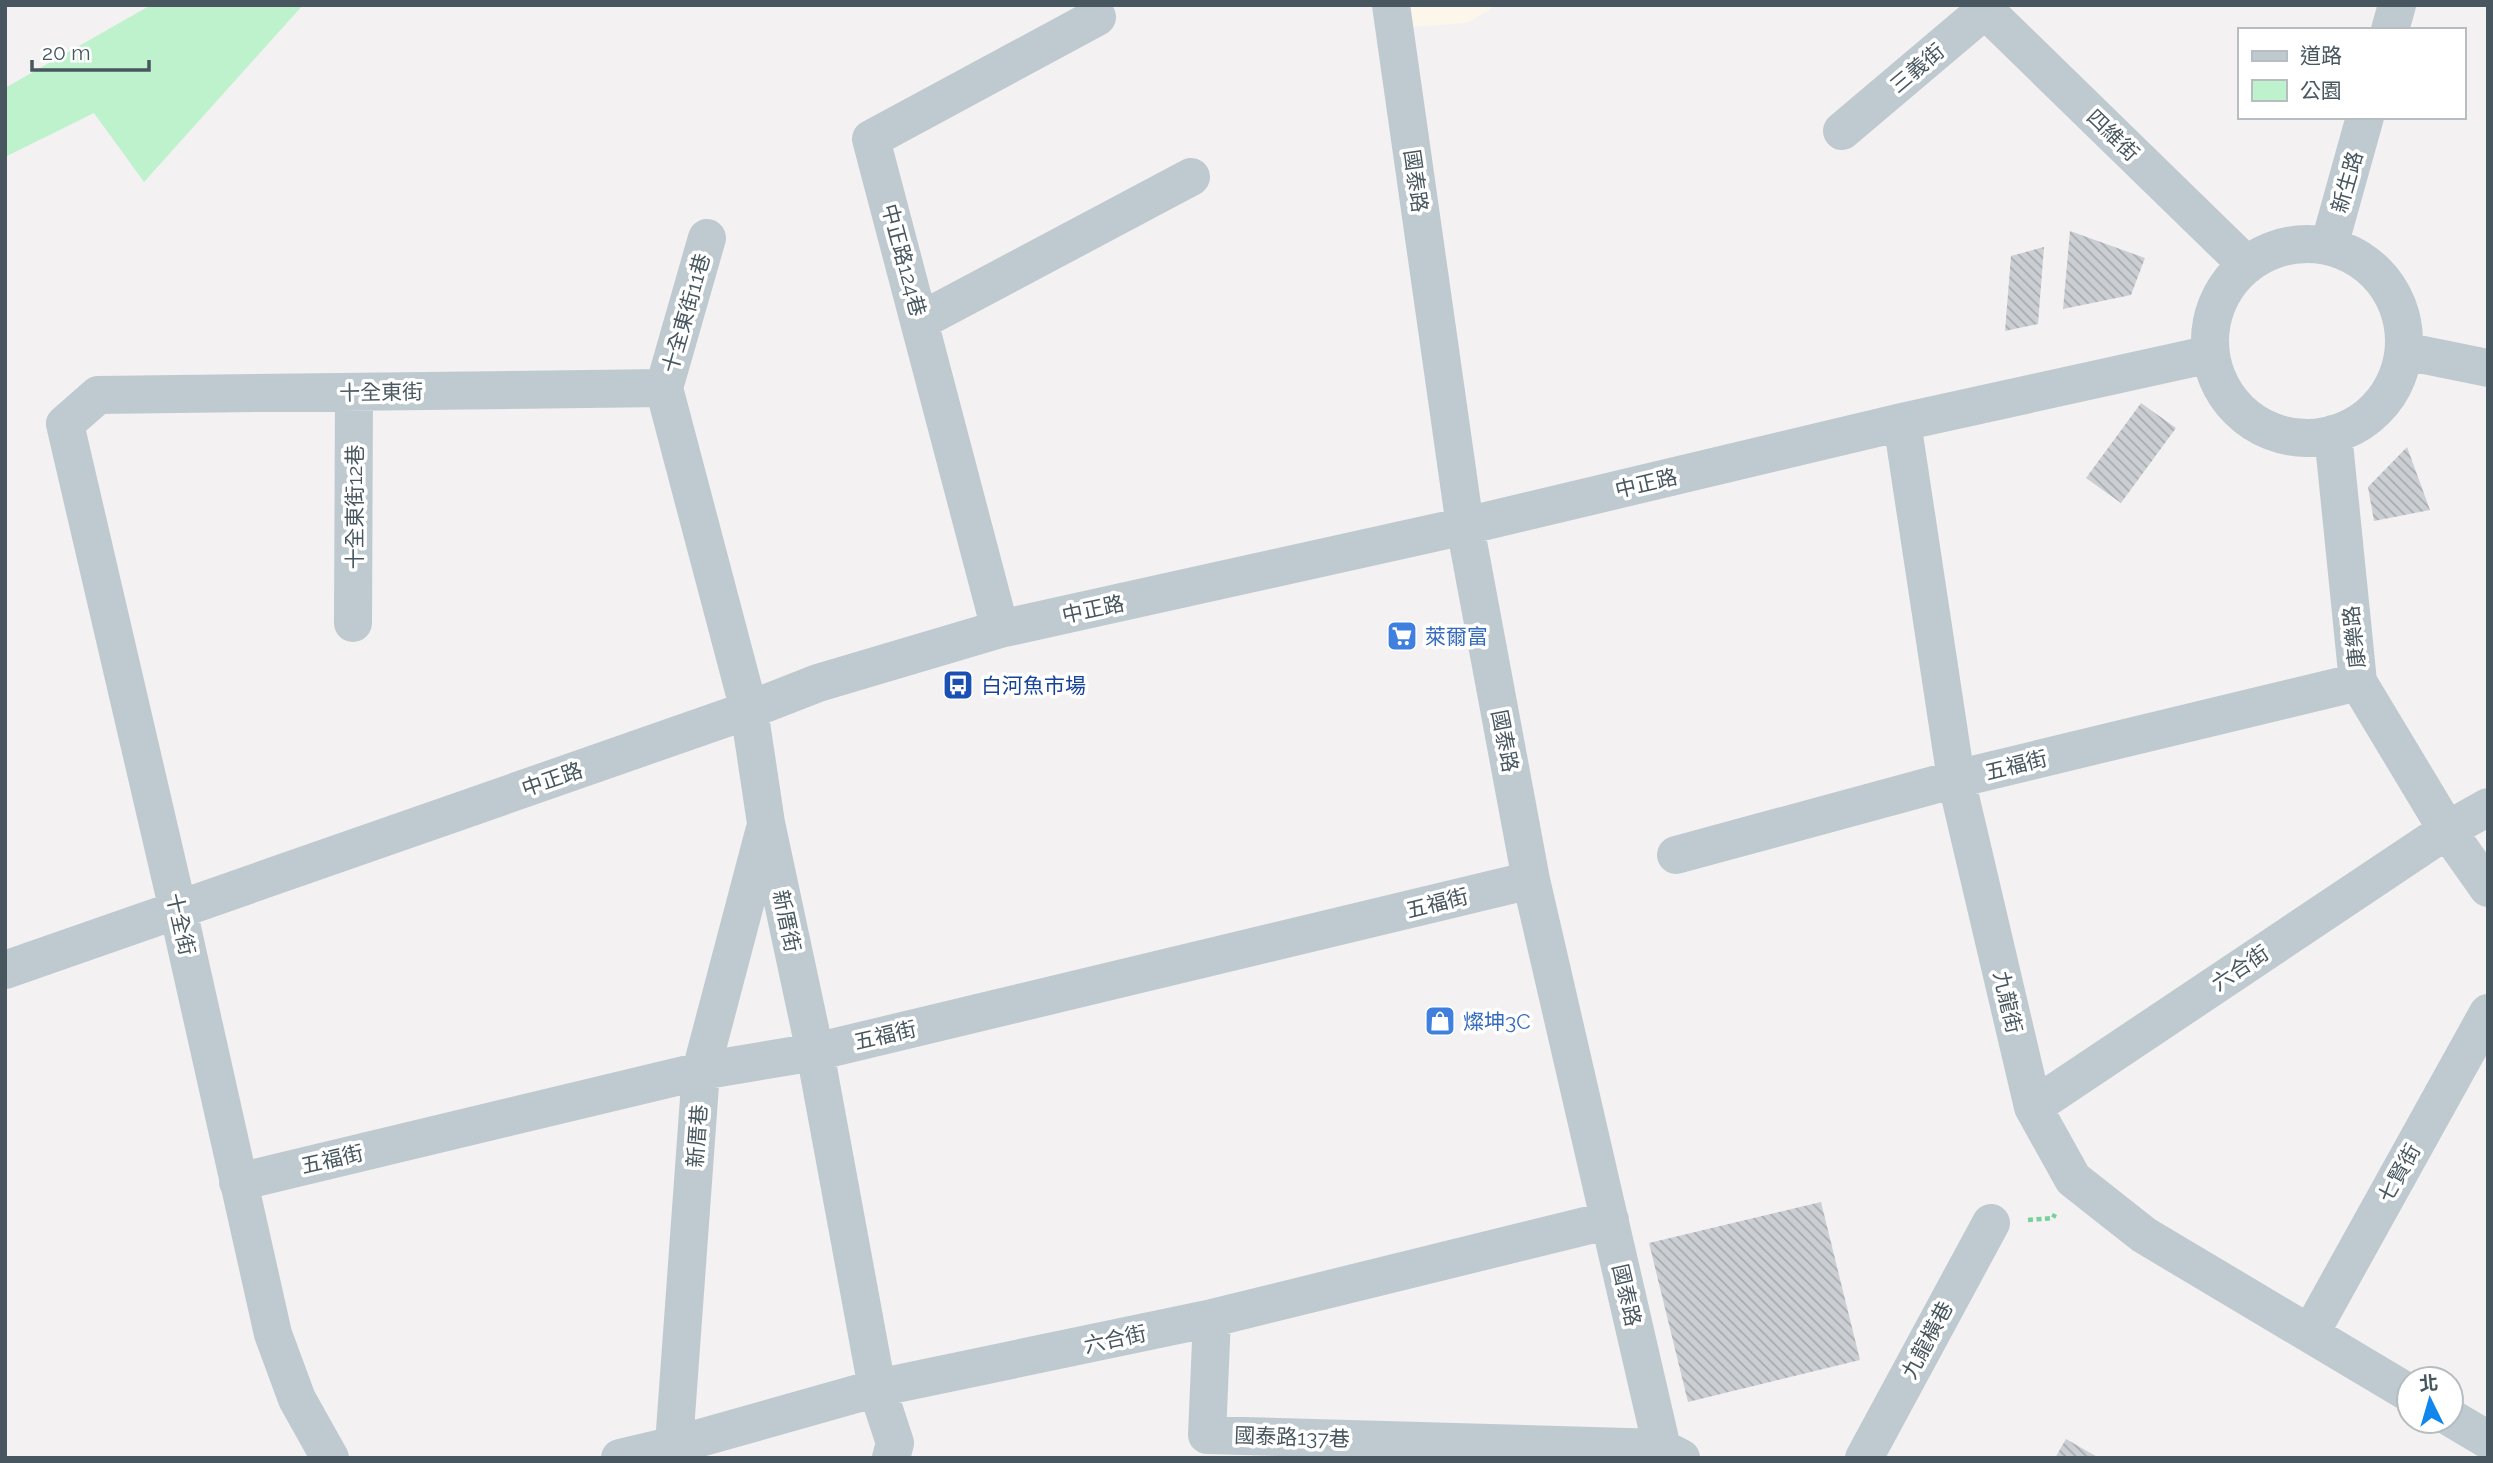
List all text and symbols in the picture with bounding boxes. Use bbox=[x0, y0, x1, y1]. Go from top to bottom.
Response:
scale bar bbox=[32, 28, 149, 72]
legend bbox=[2238, 28, 2465, 119]
street label: 三義街 bbox=[1885, 38, 1949, 98]
text: 20 m bbox=[42, 40, 90, 65]
text: 道路 bbox=[2300, 43, 2342, 68]
text: 公園 bbox=[2300, 78, 2342, 103]
street label: 四維街 bbox=[2082, 104, 2144, 166]
street label: 國泰路 bbox=[1399, 148, 1433, 214]
street label: 新生路 bbox=[2326, 148, 2368, 216]
street label: 中正路124巷 bbox=[877, 201, 931, 319]
street label: 十全東街11巷 bbox=[657, 250, 715, 376]
street label: 十全東街 bbox=[339, 379, 423, 405]
street label: 十全東街12巷 bbox=[342, 445, 367, 569]
street label: 中正路 bbox=[1612, 464, 1680, 502]
street label: 中正路 bbox=[1060, 590, 1126, 628]
street label: 康樂路 bbox=[2338, 604, 2370, 670]
supermarket icon: 萊爾富 bbox=[1385, 619, 1419, 653]
place label: 萊爾富 bbox=[1425, 624, 1488, 649]
bus stop icon: 白河魚市場 bbox=[941, 668, 975, 702]
place label: 白河魚市場 bbox=[981, 673, 1086, 698]
street label: 國泰路 bbox=[1487, 708, 1523, 774]
street label: 五福街 bbox=[1982, 745, 2050, 785]
street label: 中正路 bbox=[518, 757, 586, 801]
street label: 五福街 bbox=[1403, 883, 1471, 923]
street label: 新厝街 bbox=[768, 888, 806, 954]
street label: 十全街 bbox=[162, 890, 200, 958]
street label: 六合街 bbox=[2207, 940, 2273, 996]
street label: 九龍街 bbox=[1989, 968, 2027, 1036]
shop icon: 燦坤3C bbox=[1423, 1004, 1457, 1038]
place label: 燦坤3C bbox=[1463, 1009, 1531, 1034]
street label: 五福街 bbox=[851, 1016, 919, 1054]
street label: 新厝巷 bbox=[682, 1104, 712, 1168]
street label: 七賢街 bbox=[2373, 1139, 2425, 1207]
street label: 五福街 bbox=[298, 1140, 366, 1178]
street label: 國泰路 bbox=[1608, 1261, 1646, 1329]
street label: 九龍橫巷 bbox=[1896, 1297, 1958, 1383]
street label: 六合街 bbox=[1082, 1320, 1148, 1358]
north arrow bbox=[2395, 1365, 2465, 1435]
text: 北 bbox=[2418, 1371, 2439, 1395]
street label: 國泰路137巷 bbox=[1234, 1422, 1350, 1452]

